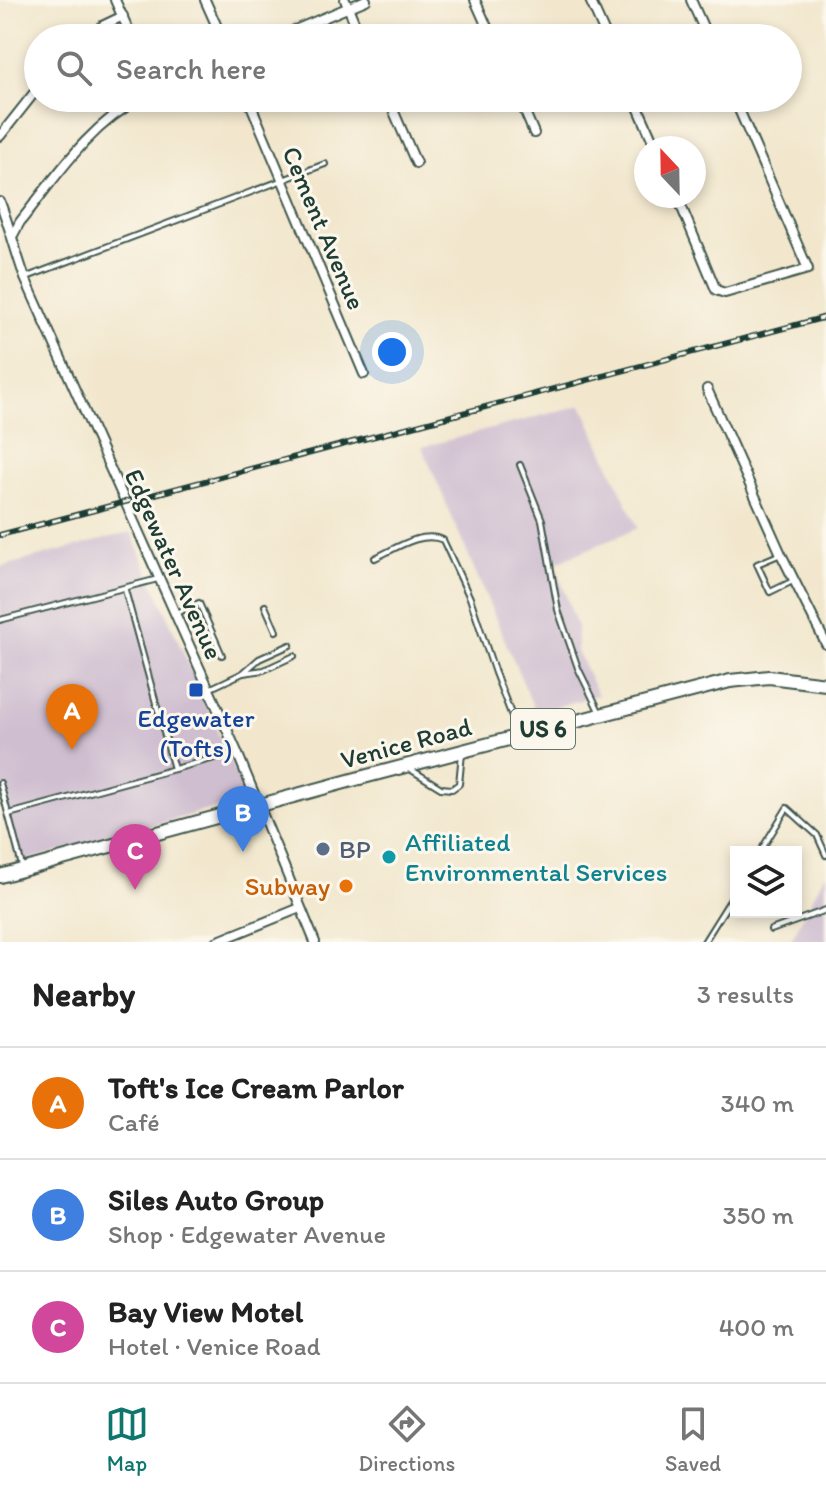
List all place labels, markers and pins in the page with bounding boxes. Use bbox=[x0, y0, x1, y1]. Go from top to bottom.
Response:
marker: Edgewater (Tofts) bbox=[187, 681, 205, 699]
pin: A bbox=[46, 684, 98, 750]
place label: Edgewater (Tofts) bbox=[138, 702, 255, 764]
pin: B bbox=[217, 786, 269, 852]
pin: C bbox=[109, 824, 161, 890]
place label: Affiliated Environmental Services bbox=[405, 826, 667, 888]
place label: BP bbox=[339, 833, 371, 865]
marker: BP bbox=[314, 840, 332, 858]
marker: Affiliated Environmental Services bbox=[380, 848, 398, 866]
place label: Subway bbox=[245, 870, 330, 902]
marker: Subway bbox=[337, 877, 355, 895]

